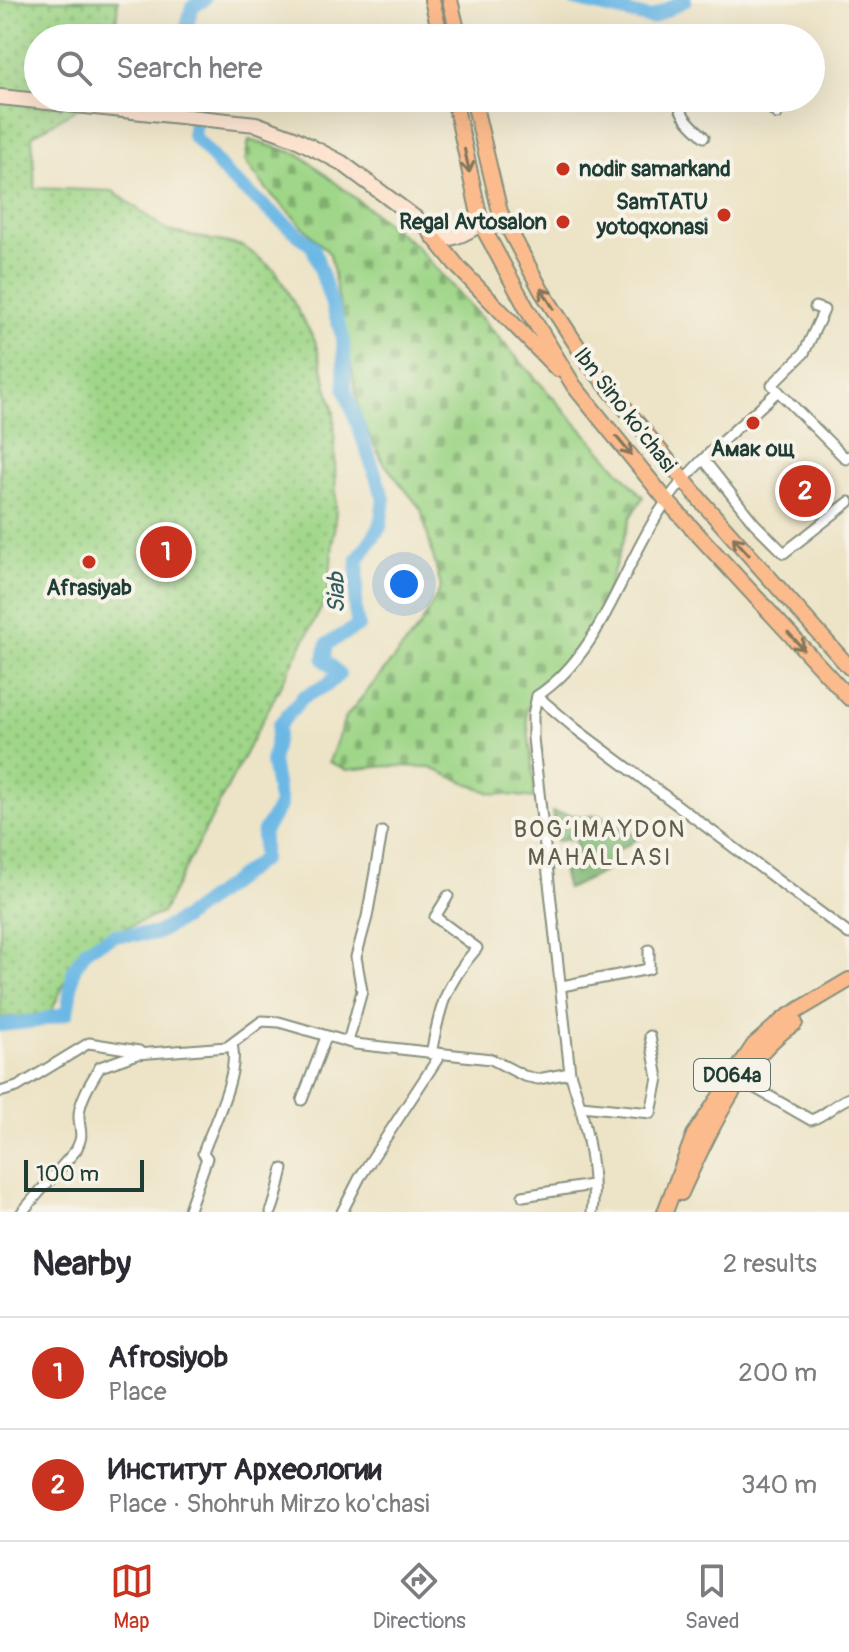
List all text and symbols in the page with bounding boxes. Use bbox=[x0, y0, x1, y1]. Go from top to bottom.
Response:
search box bbox=[24, 24, 825, 112]
icon: search bbox=[52, 46, 96, 90]
text: Search here bbox=[116, 50, 263, 87]
one-way arrow bbox=[460, 148, 475, 173]
place label: nodir samarkand bbox=[579, 155, 731, 183]
marker: nodir samarkand bbox=[554, 160, 572, 178]
place label: SamTATU yotoqxonasi bbox=[596, 188, 708, 241]
marker: SamTATU yotoqxonasi bbox=[715, 206, 733, 224]
place label: Regal Avtosalon bbox=[399, 208, 547, 236]
marker: Regal Avtosalon bbox=[554, 213, 572, 231]
one-way arrow bbox=[538, 288, 555, 310]
street label: Ibn Sino ko'chasi bbox=[567, 342, 683, 478]
marker: Амак ощ bbox=[744, 414, 762, 432]
place label: Амак ощ bbox=[711, 435, 795, 463]
one-way arrow bbox=[615, 436, 633, 456]
pin: 2 bbox=[779, 461, 831, 521]
pin: 1 bbox=[140, 522, 192, 582]
one-way arrow bbox=[733, 536, 751, 556]
marker: Afrasiyab bbox=[80, 553, 98, 571]
your location bbox=[384, 564, 424, 604]
water label: Siab bbox=[322, 571, 351, 614]
place label: Afrasiyab bbox=[46, 574, 132, 602]
one-way arrow bbox=[787, 630, 805, 650]
district label: BOG‘IMAYDON MAHALLASI bbox=[513, 815, 687, 872]
road number: D064a bbox=[694, 1059, 770, 1091]
scale bar bbox=[24, 1156, 144, 1192]
text: 100 m bbox=[36, 1160, 99, 1188]
text: Nearby bbox=[32, 1243, 131, 1286]
text: 2 results bbox=[723, 1248, 817, 1280]
text: Afrosiyob bbox=[108, 1339, 228, 1376]
text: 1 bbox=[53, 1357, 63, 1389]
text: 200 m bbox=[738, 1357, 817, 1389]
text: Place bbox=[108, 1376, 167, 1408]
text: Институт Археологии bbox=[108, 1451, 382, 1488]
text: 2 bbox=[51, 1469, 65, 1501]
text: 340 m bbox=[741, 1469, 817, 1501]
text: Place · Shohruh Mirzo ko'chasi bbox=[108, 1488, 430, 1520]
tab: Map bbox=[110, 1559, 154, 1635]
tab: Directions bbox=[373, 1559, 466, 1635]
tab: Saved bbox=[685, 1559, 739, 1635]

